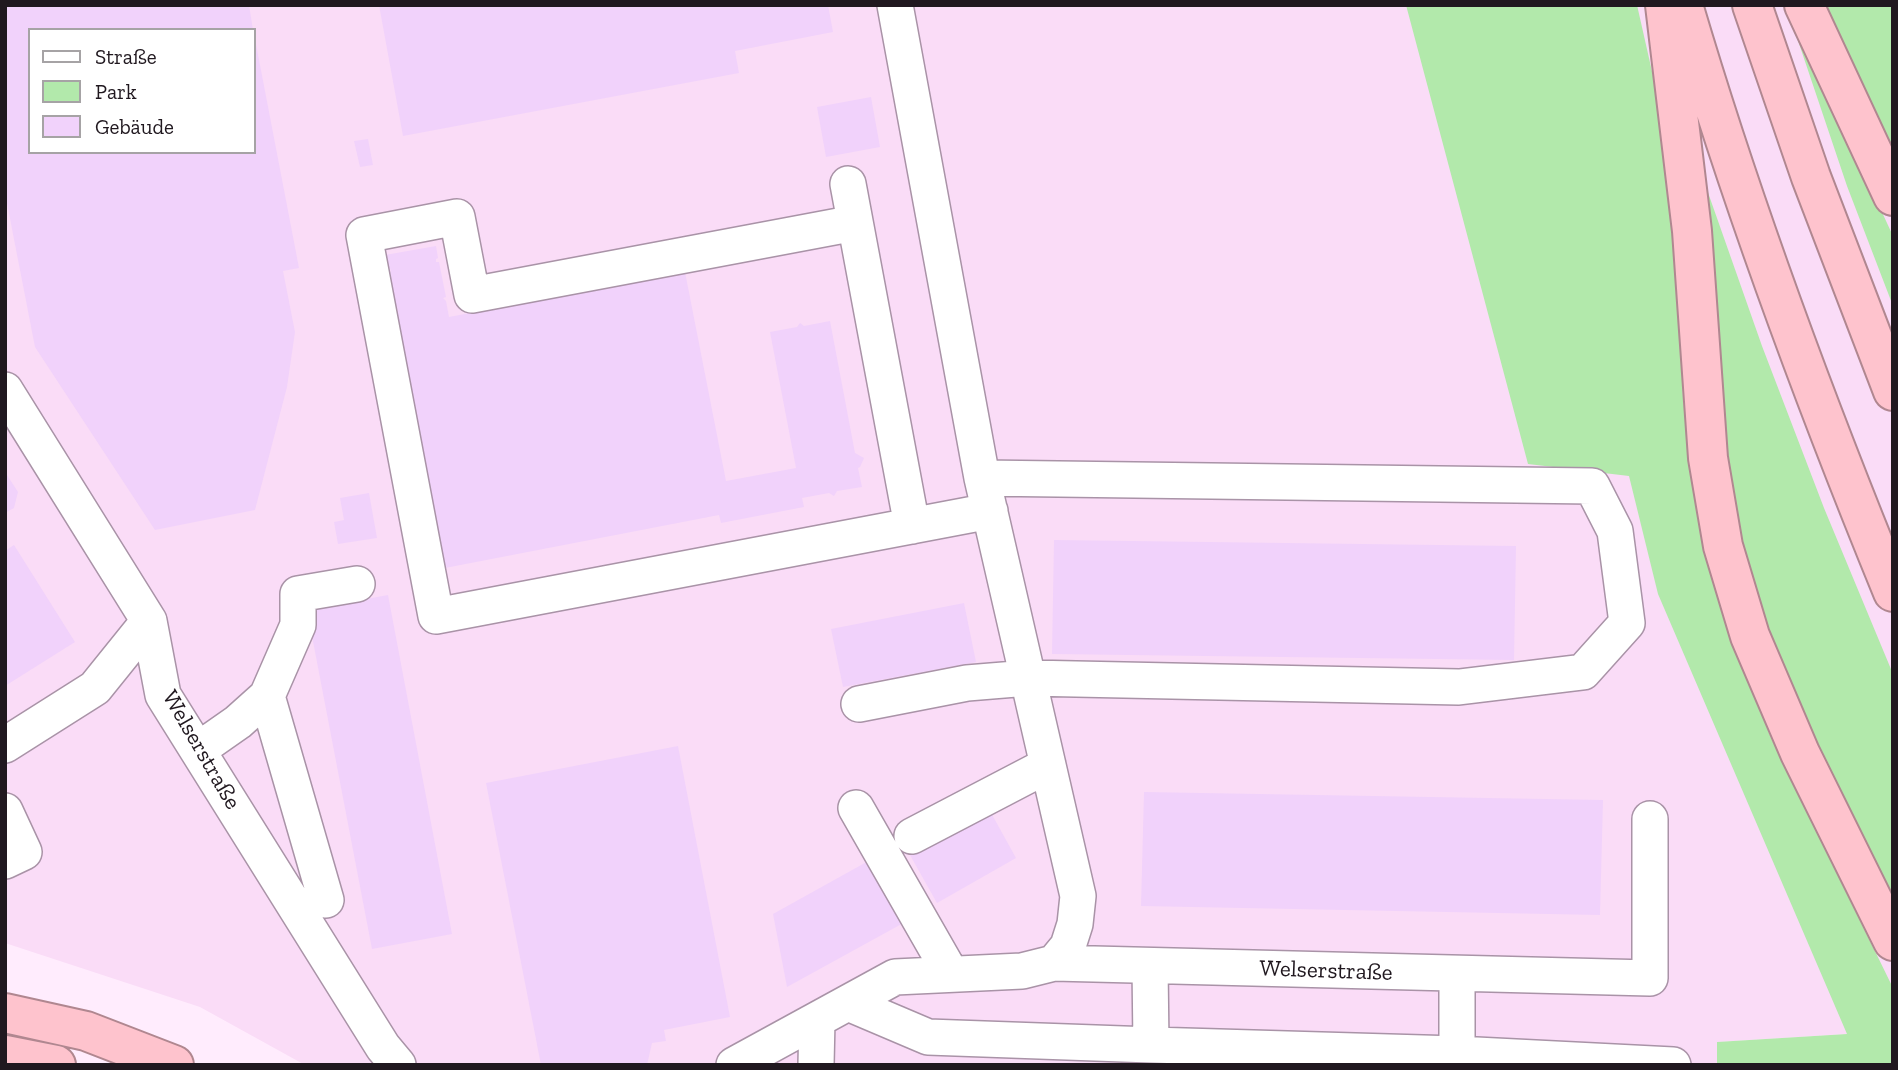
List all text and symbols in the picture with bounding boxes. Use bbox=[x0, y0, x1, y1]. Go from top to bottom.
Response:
legend bbox=[28, 28, 256, 154]
text: Straße bbox=[95, 44, 157, 69]
text: Park bbox=[95, 79, 137, 104]
text: Gebäude bbox=[95, 114, 174, 139]
street label: Welserstraße bbox=[156, 685, 246, 815]
street label: Welserstraße bbox=[1259, 955, 1393, 987]

